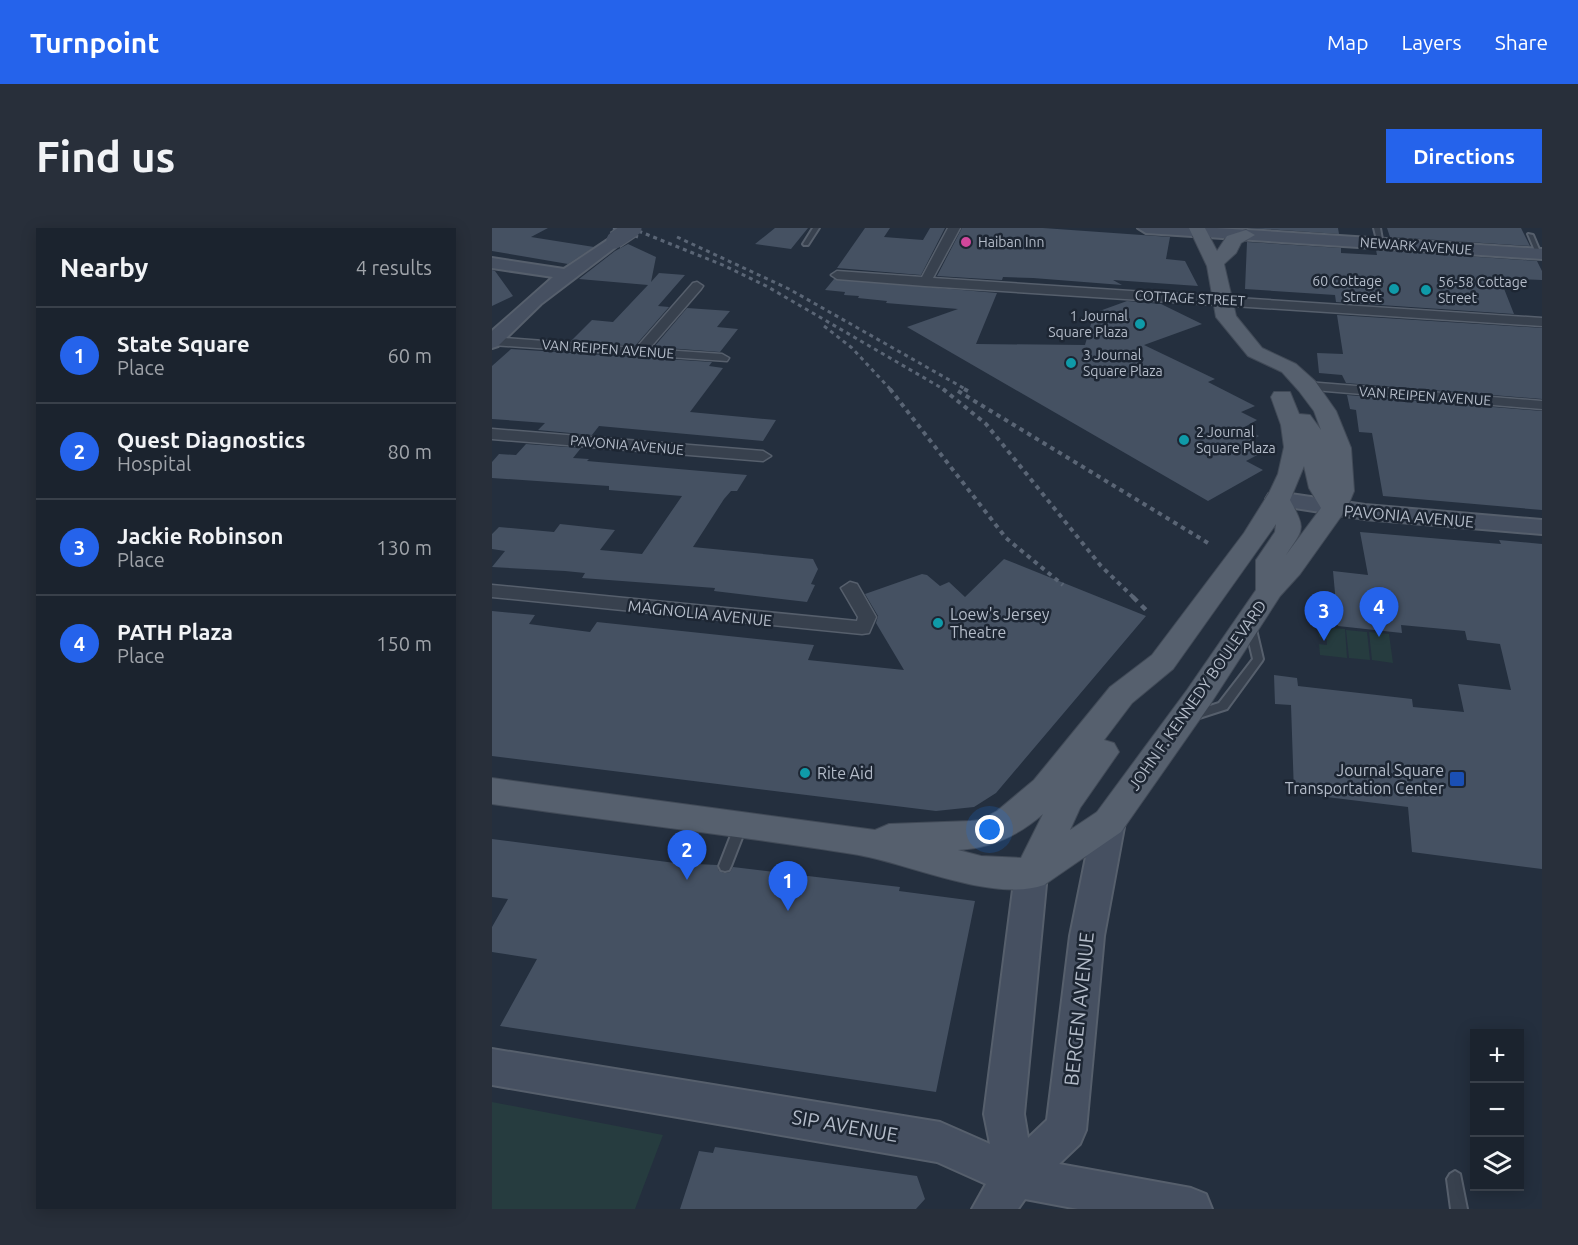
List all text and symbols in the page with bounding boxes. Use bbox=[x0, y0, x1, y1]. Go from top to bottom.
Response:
text: Turnpoint bbox=[30, 27, 159, 58]
text: Map bbox=[1327, 30, 1368, 54]
text: Layers bbox=[1401, 30, 1462, 54]
text: Share bbox=[1495, 30, 1548, 54]
button: Directions bbox=[1386, 129, 1542, 183]
text: Find us bbox=[36, 133, 175, 180]
place label: Haiban Inn bbox=[978, 234, 1045, 250]
street label: NEWARK AVENUE bbox=[1359, 234, 1473, 258]
marker: Haiban Inn bbox=[959, 235, 973, 249]
text: Nearby bbox=[60, 253, 148, 282]
text: 4 results bbox=[356, 256, 432, 279]
place label: 60 Cottage Street bbox=[1312, 273, 1382, 305]
place label: 56-58 Cottage Street bbox=[1438, 274, 1528, 306]
marker: 60 Cottage Street bbox=[1387, 282, 1401, 296]
marker: 56-58 Cottage Street bbox=[1419, 283, 1433, 297]
street label: COTTAGE STREET bbox=[1134, 287, 1246, 309]
place label: 1 Journal Square Plaza bbox=[1048, 308, 1128, 340]
marker: 1 Journal Square Plaza bbox=[1133, 317, 1147, 331]
text: State Square bbox=[117, 331, 250, 356]
street label: VAN REIPEN AVENUE bbox=[541, 336, 675, 362]
text: 1 bbox=[74, 344, 85, 367]
text: 60 m bbox=[388, 344, 432, 367]
place label: 3 Journal Square Plaza bbox=[1083, 347, 1163, 379]
text: Place bbox=[117, 356, 165, 379]
marker: 3 Journal Square Plaza bbox=[1064, 356, 1078, 370]
street label: VAN REIPEN AVENUE bbox=[1358, 383, 1492, 409]
place label: 2 Journal Square Plaza bbox=[1196, 424, 1276, 456]
text: Quest Diagnostics bbox=[117, 427, 305, 452]
street label: PAVONIA AVENUE bbox=[569, 432, 685, 458]
marker: 2 Journal Square Plaza bbox=[1177, 433, 1191, 447]
text: 2 bbox=[74, 440, 85, 463]
text: 80 m bbox=[388, 440, 432, 463]
text: Hospital bbox=[117, 452, 191, 475]
street label: PAVONIA AVENUE bbox=[1343, 501, 1475, 531]
text: Jackie Robinson bbox=[117, 523, 283, 548]
text: 3 bbox=[74, 536, 85, 559]
text: 130 m bbox=[376, 536, 432, 559]
text: Place bbox=[117, 548, 165, 571]
pin: 4 bbox=[1360, 588, 1398, 637]
pin: 3 bbox=[1304, 592, 1344, 641]
street label: MAGNOLIA AVENUE bbox=[627, 596, 773, 630]
street label: JOHN F. KENNEDY BOULEVARD bbox=[1124, 597, 1270, 793]
place label: Loew's Jersey Theatre bbox=[950, 605, 1050, 641]
marker: Loew's Jersey Theatre bbox=[931, 616, 945, 630]
text: PATH Plaza bbox=[117, 619, 233, 644]
text: 4 bbox=[74, 632, 85, 655]
text: 150 m bbox=[376, 632, 432, 655]
text: Place bbox=[117, 644, 165, 667]
place label: Journal Square Transportation Center bbox=[1285, 761, 1444, 797]
place label: Rite Aid bbox=[817, 764, 873, 782]
marker: Rite Aid bbox=[798, 766, 812, 780]
marker: Journal Square Transportation Center bbox=[1448, 770, 1466, 788]
your location bbox=[975, 815, 1004, 844]
pin: 2 bbox=[668, 830, 706, 880]
pin: 1 bbox=[768, 862, 808, 911]
street label: BERGEN AVENUE bbox=[1059, 931, 1098, 1087]
map controls bbox=[1470, 1029, 1524, 1191]
button: + bbox=[1470, 1029, 1524, 1083]
button: − bbox=[1470, 1083, 1524, 1137]
street label: SIP AVENUE bbox=[790, 1105, 900, 1146]
button: layers bbox=[1470, 1137, 1524, 1191]

